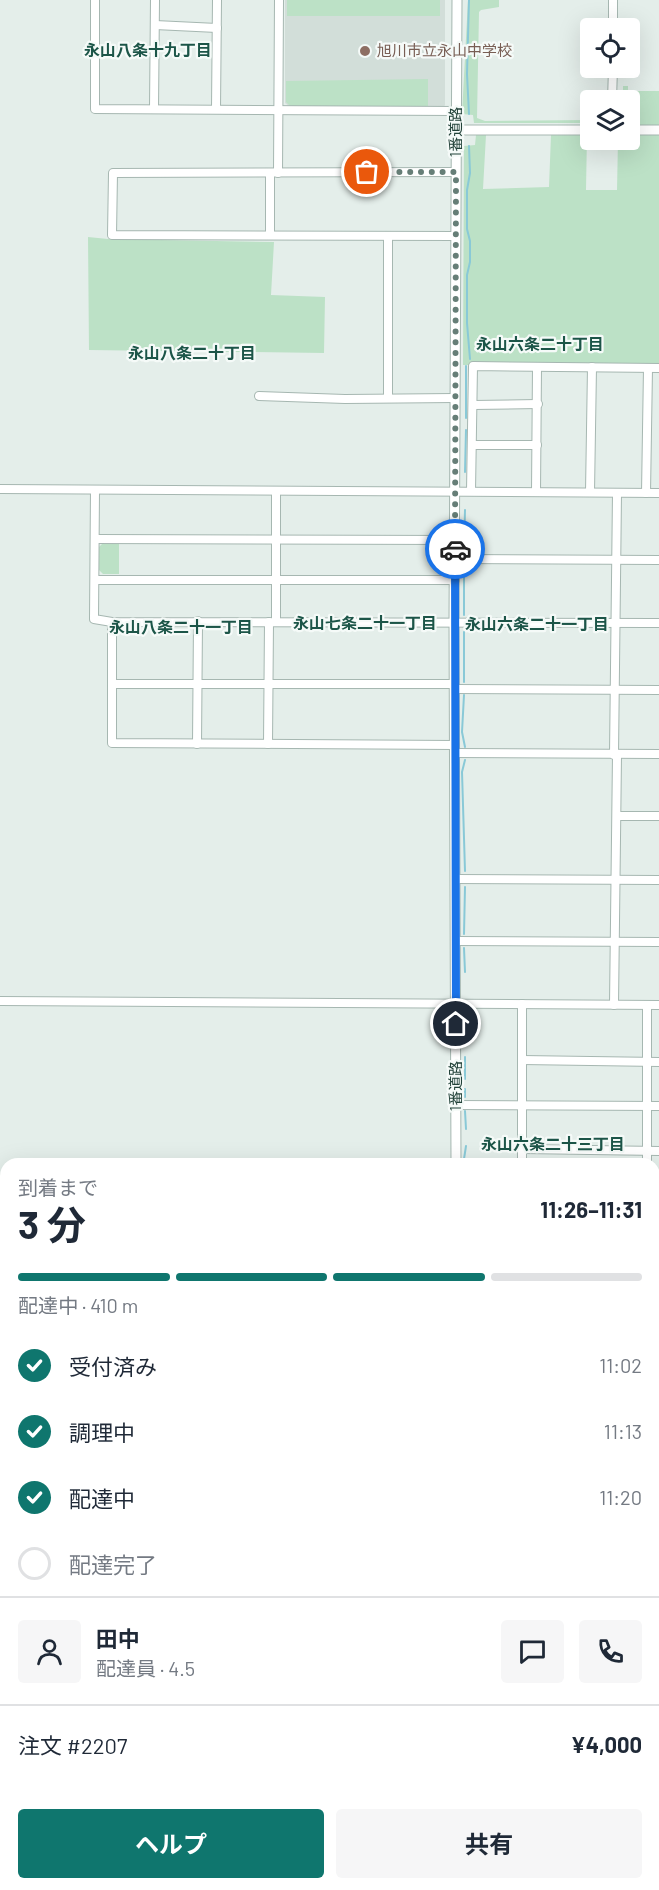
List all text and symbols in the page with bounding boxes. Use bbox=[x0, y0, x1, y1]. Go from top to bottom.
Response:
map controls bbox=[580, 18, 640, 150]
button: locate bbox=[580, 18, 640, 78]
district label: 永山八条十九丁目 bbox=[84, 40, 212, 59]
place label: 旭川市立永山中学校 bbox=[377, 41, 512, 59]
marker: 旭川市立永山中学校 bbox=[358, 44, 372, 58]
button: layers bbox=[580, 90, 640, 150]
street label: 1番道路 bbox=[446, 107, 464, 157]
pin bbox=[341, 146, 392, 197]
icon: bag bbox=[350, 155, 383, 188]
district label: 永山六条二十丁目 bbox=[476, 334, 604, 353]
district label: 永山八条二十丁目 bbox=[128, 343, 256, 362]
courier bbox=[425, 519, 485, 579]
icon: car bbox=[439, 533, 472, 566]
district label: 永山七条二十一丁目 bbox=[293, 613, 437, 632]
district label: 永山六条二十一丁目 bbox=[465, 614, 609, 633]
district label: 永山八条二十一丁目 bbox=[109, 617, 253, 636]
pin bbox=[430, 998, 481, 1049]
icon: home bbox=[439, 1007, 472, 1040]
street label: 1番道路 bbox=[446, 1061, 464, 1111]
district label: 永山六条二十三丁目 bbox=[481, 1134, 625, 1153]
text: 到着まで bbox=[18, 1175, 98, 1199]
text: 11:26–11:31 bbox=[540, 1196, 642, 1222]
text: 3 分 bbox=[18, 1200, 86, 1247]
text: 配達中 · 410 m bbox=[18, 1293, 138, 1317]
icon: check bbox=[18, 1349, 51, 1382]
text: 受付済み bbox=[69, 1353, 157, 1379]
text: 11:02 bbox=[599, 1353, 642, 1377]
icon: check bbox=[18, 1415, 51, 1448]
text: 調理中 bbox=[69, 1419, 135, 1445]
text: 11:13 bbox=[604, 1419, 642, 1443]
icon: check bbox=[18, 1481, 51, 1514]
text: 配達中 bbox=[69, 1485, 135, 1511]
text: 11:20 bbox=[599, 1485, 642, 1509]
text: 配達完了 bbox=[69, 1551, 157, 1577]
button: person bbox=[18, 1620, 81, 1683]
button: chat bbox=[501, 1620, 564, 1683]
button: phone bbox=[579, 1620, 642, 1683]
text: 田中 bbox=[96, 1625, 140, 1651]
text: 配達員 · 4.5 bbox=[96, 1656, 195, 1680]
text: ¥4,000 bbox=[571, 1731, 642, 1757]
text: 注文 #2207 bbox=[18, 1732, 127, 1758]
button: ヘルプ bbox=[18, 1809, 324, 1878]
button: 共有 bbox=[336, 1809, 642, 1878]

